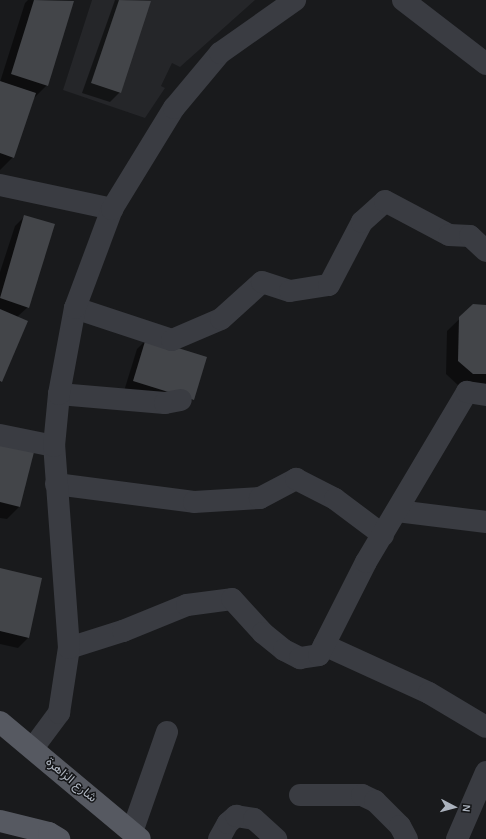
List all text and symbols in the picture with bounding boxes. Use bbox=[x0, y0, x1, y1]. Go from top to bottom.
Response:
street label: شارع الزاهرة bbox=[42, 754, 100, 806]
north arrow bbox=[434, 787, 474, 827]
text: N bbox=[460, 804, 473, 813]

